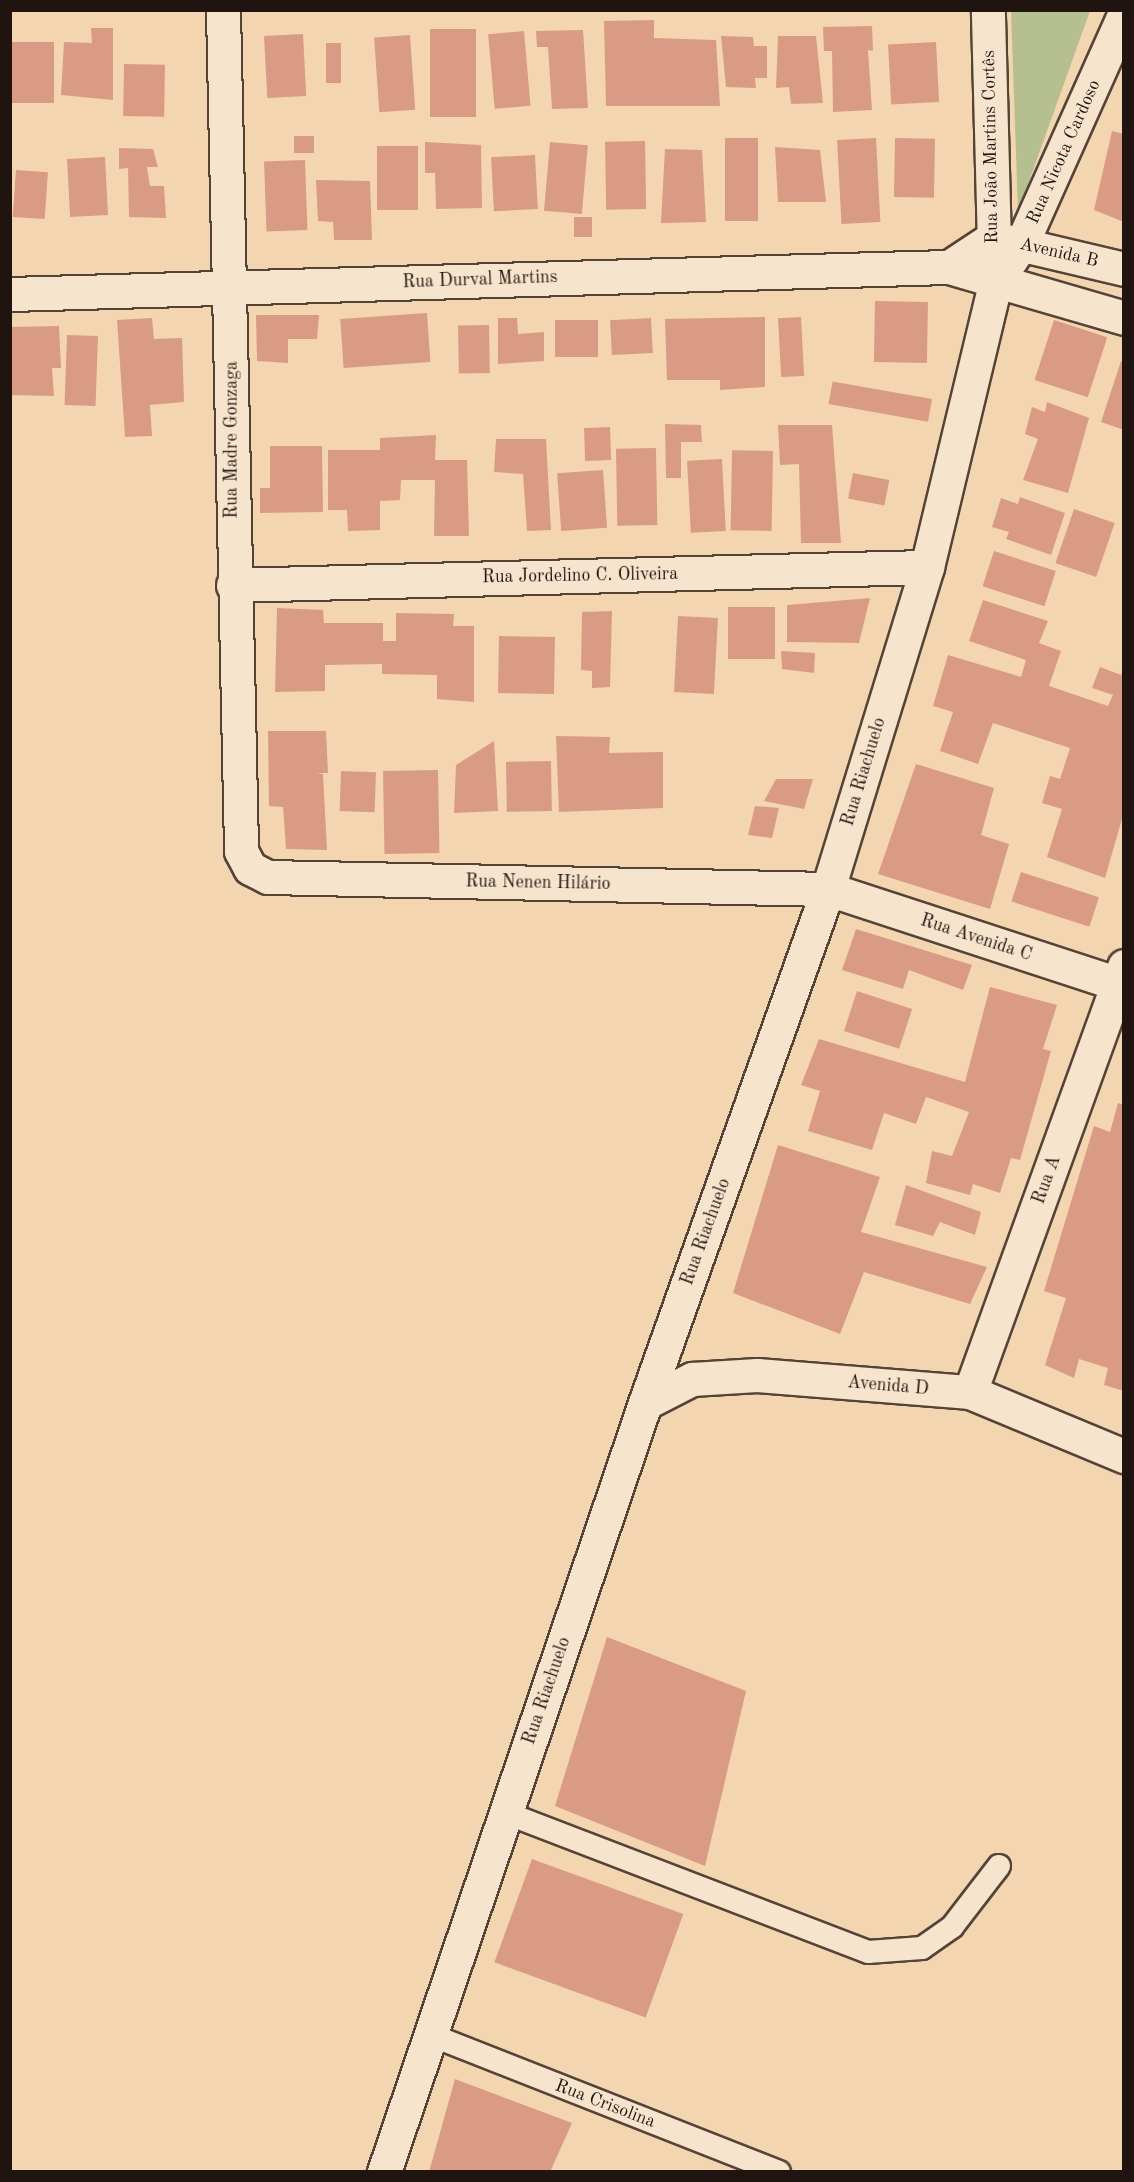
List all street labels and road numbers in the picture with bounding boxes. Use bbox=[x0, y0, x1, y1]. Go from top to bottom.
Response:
street label: Rua João Martins Cortês bbox=[979, 50, 1003, 244]
street label: Rua Nicota Cardoso bbox=[1022, 77, 1106, 227]
street label: Avenida B bbox=[1018, 233, 1100, 273]
street label: Rua Durval Martins bbox=[402, 266, 558, 294]
street label: Rua Madre Gonzaga bbox=[221, 361, 243, 519]
street label: Rua Jordelino C. Oliveira bbox=[482, 563, 678, 589]
street label: Rua Riachuelo bbox=[837, 715, 891, 829]
street label: Rua Nenen Hilário bbox=[465, 871, 611, 895]
street label: Rua Avenida C bbox=[918, 910, 1034, 966]
street label: Rua A bbox=[1028, 1153, 1066, 1207]
street label: Rua Riachuelo bbox=[677, 1175, 735, 1289]
street label: Avenida D bbox=[846, 1372, 930, 1400]
street label: Rua Riachuelo bbox=[518, 1634, 576, 1748]
street label: Rua Crisolina bbox=[552, 2075, 658, 2133]

